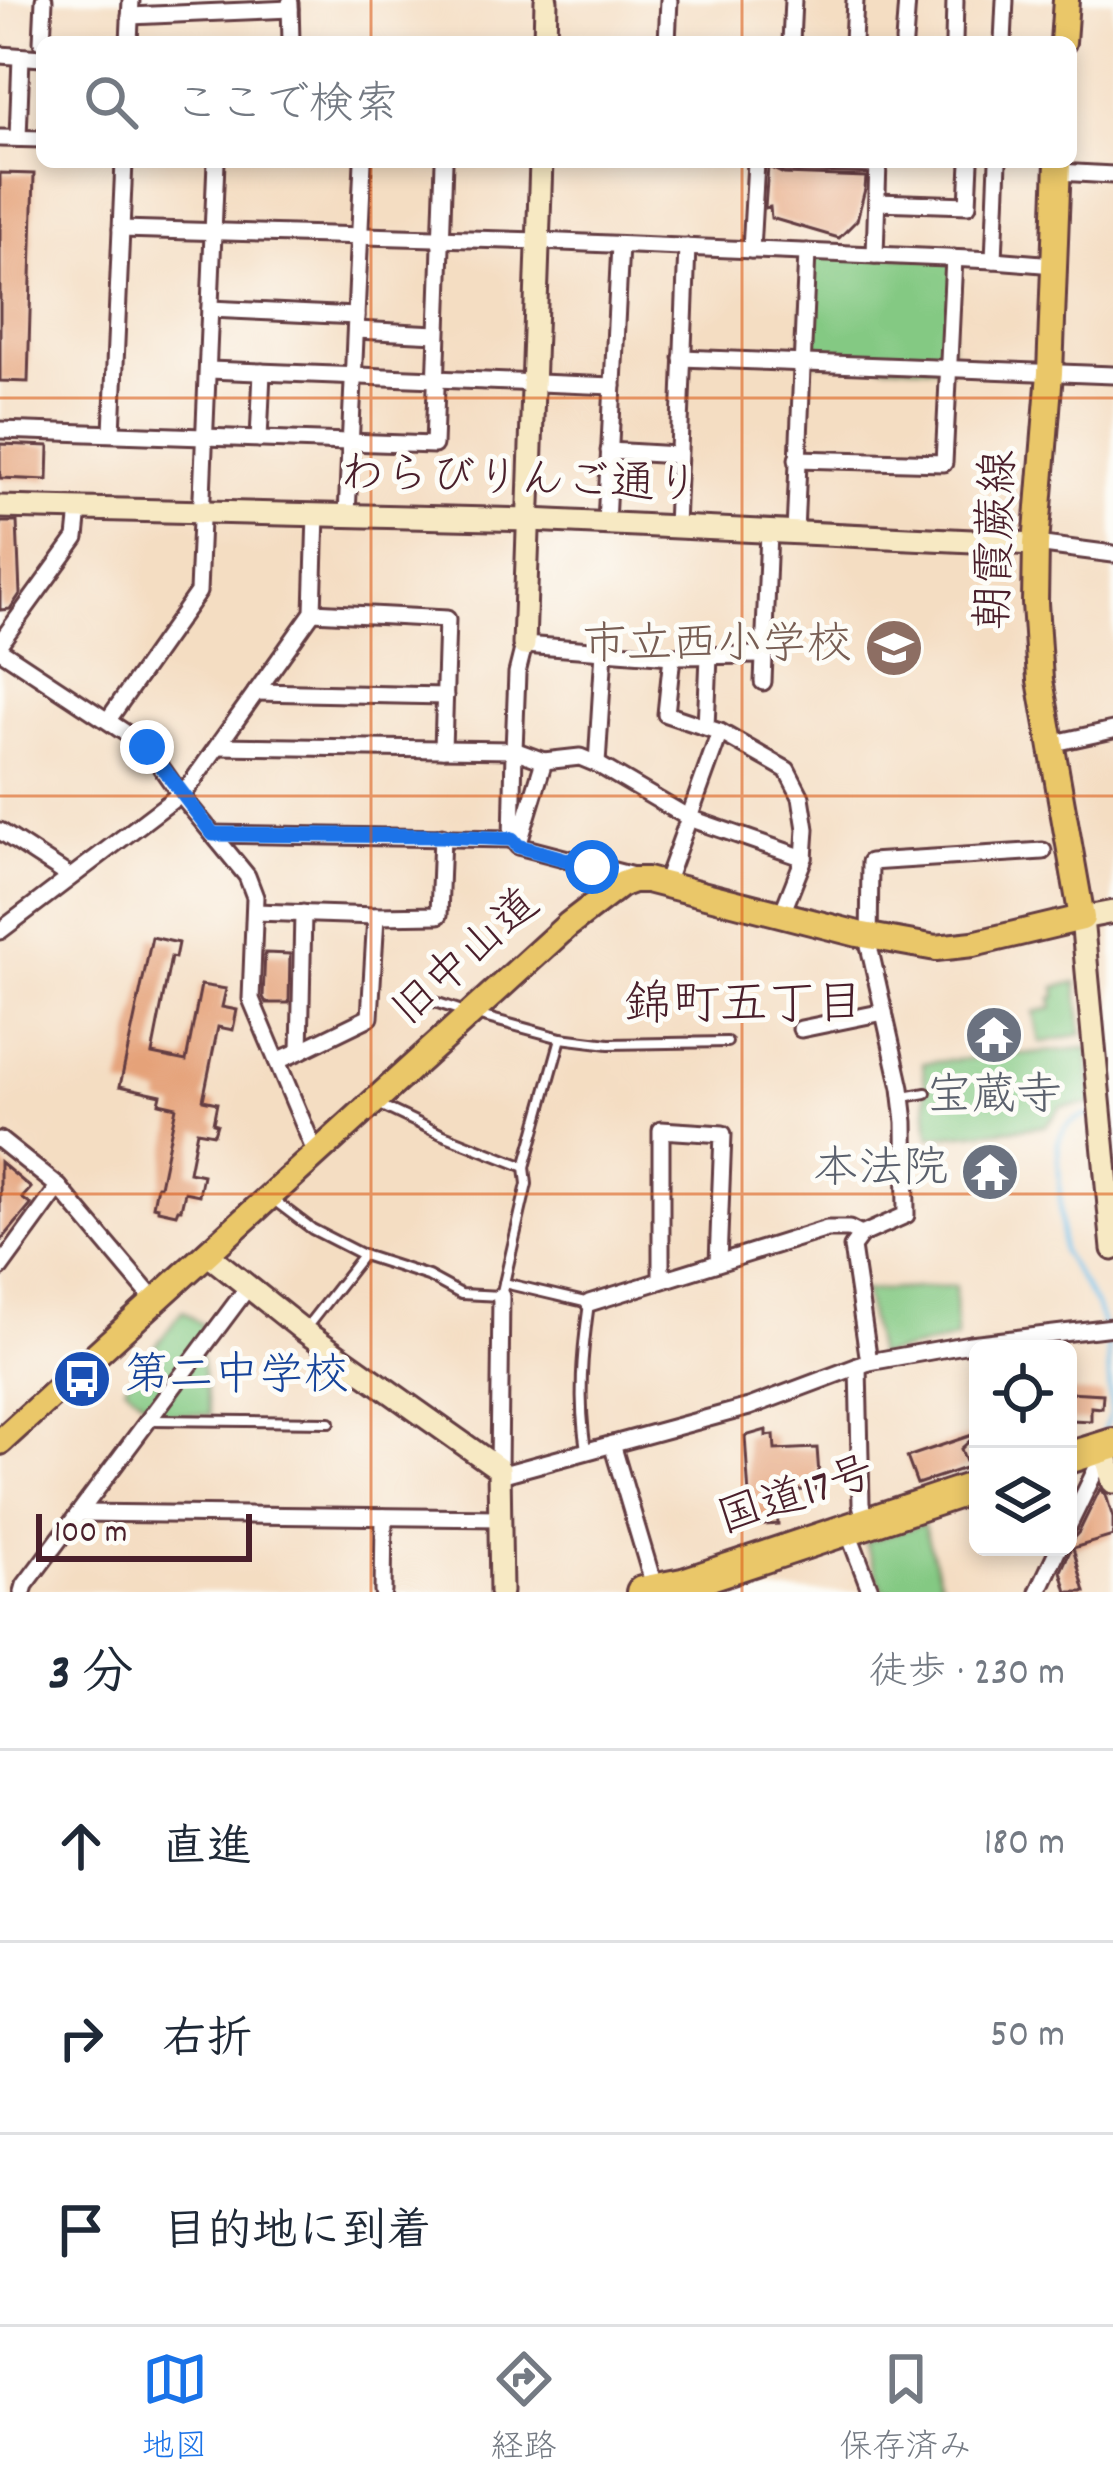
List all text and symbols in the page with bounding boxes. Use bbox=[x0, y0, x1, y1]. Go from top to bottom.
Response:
search box bbox=[36, 36, 1077, 168]
icon: search bbox=[78, 69, 144, 135]
text: ここで検索 bbox=[174, 76, 399, 140]
street label: わらびりんご通り bbox=[339, 445, 701, 521]
street label: 朝霞蕨線 bbox=[965, 449, 1035, 631]
place label: 市立西小学校 bbox=[582, 616, 852, 680]
school or university icon: 市立西小学校 bbox=[863, 617, 925, 679]
route end bbox=[120, 720, 174, 774]
route start bbox=[565, 840, 619, 894]
street label: 旧中山道 bbox=[380, 876, 556, 1044]
district label: 錦町五丁目 bbox=[624, 974, 864, 1043]
temple icon: 宝蔵寺 bbox=[963, 1004, 1025, 1066]
place label: 宝蔵寺 bbox=[926, 1067, 1062, 1131]
place label: 本法院 bbox=[813, 1140, 948, 1204]
temple icon: 本法院 bbox=[959, 1141, 1021, 1203]
map controls bbox=[969, 1340, 1077, 1556]
button: locate bbox=[969, 1340, 1077, 1448]
place label: 第二中学校 bbox=[124, 1347, 349, 1411]
bus stop icon: 第二中学校 bbox=[51, 1348, 113, 1410]
street label: 国道17号 bbox=[710, 1444, 884, 1554]
button: layers bbox=[969, 1448, 1077, 1556]
scale bar bbox=[36, 1508, 252, 1561]
text: 100 m bbox=[54, 1511, 127, 1558]
text: 3 分 bbox=[48, 1641, 133, 1713]
text: 徒歩 · 230 m bbox=[869, 1648, 1065, 1703]
icon: ahead bbox=[48, 1813, 114, 1879]
text: 180 m bbox=[984, 1818, 1065, 1873]
text: 直進 bbox=[162, 1819, 252, 1883]
icon: right bbox=[48, 2005, 114, 2071]
text: 50 m bbox=[990, 2010, 1065, 2065]
text: 右折 bbox=[162, 2011, 252, 2075]
icon: arrive bbox=[48, 2197, 114, 2263]
text: 目的地に到着 bbox=[162, 2203, 432, 2267]
tab: 地図 bbox=[142, 2346, 208, 2473]
tab: 経路 bbox=[491, 2346, 557, 2473]
tab: 保存済み bbox=[840, 2346, 972, 2473]

